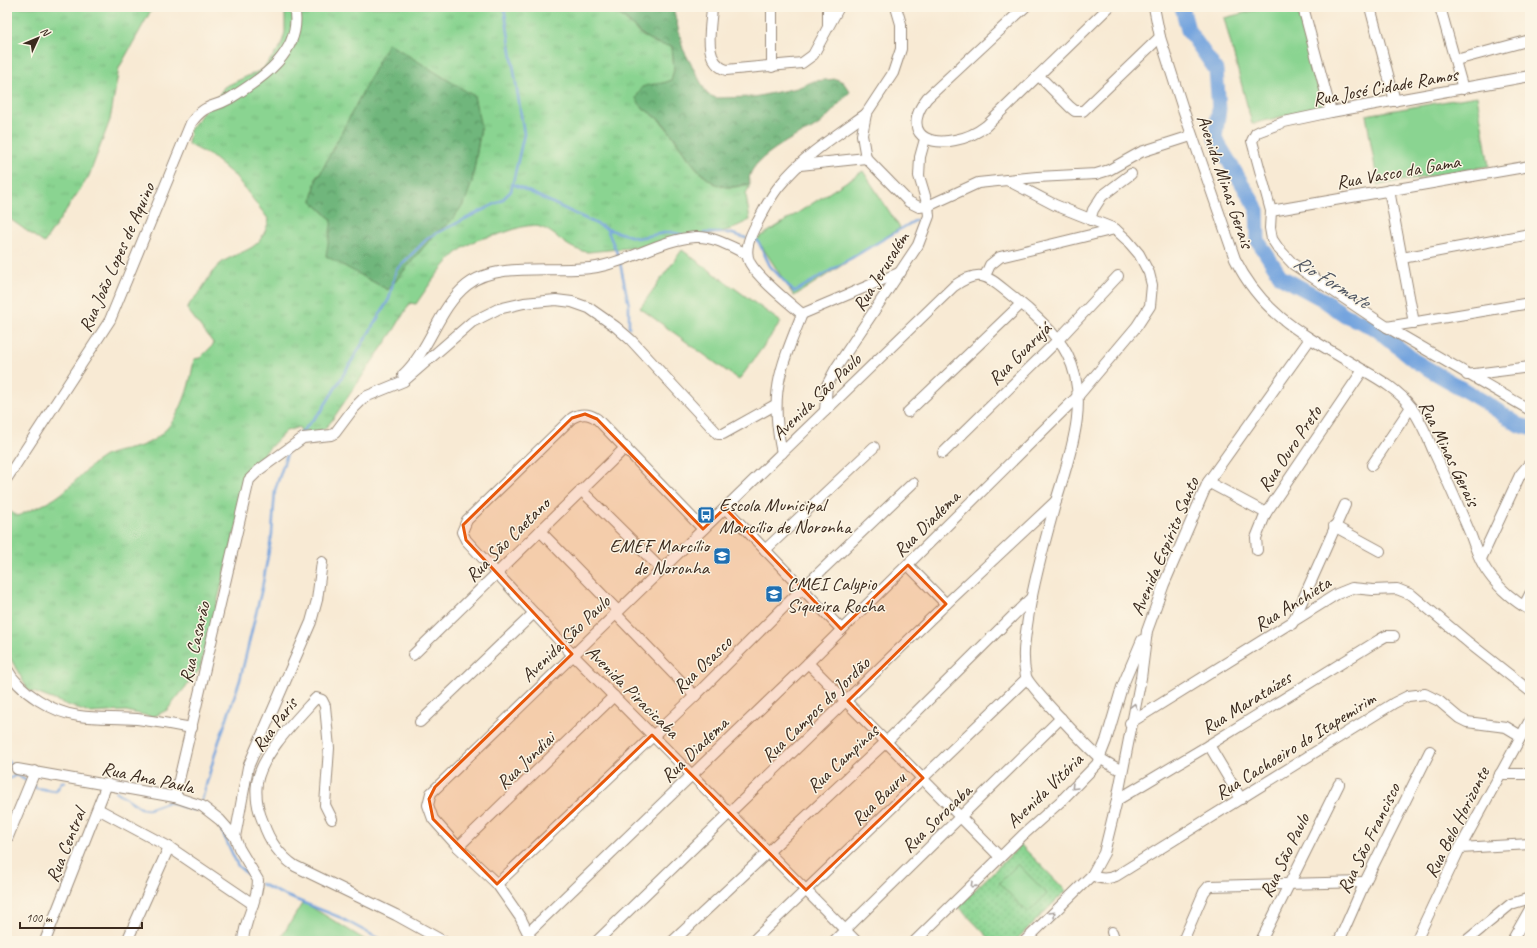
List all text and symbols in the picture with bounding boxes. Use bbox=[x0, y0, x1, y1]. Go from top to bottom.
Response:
north arrow bbox=[18, 18, 58, 58]
text: N bbox=[38, 24, 54, 40]
street label: Rua José Cidade Ramos bbox=[1311, 62, 1462, 112]
street label: Avenida Minas Gerais bbox=[1191, 112, 1260, 253]
street label: Rua Vasco da Gama bbox=[1334, 149, 1464, 195]
street label: Rua João Lopes de Aquino bbox=[73, 178, 161, 336]
street label: Rua Jerusalém bbox=[847, 225, 916, 316]
water label: Rio Formate bbox=[1290, 249, 1377, 315]
street label: Rua Guarujá bbox=[983, 316, 1058, 390]
street label: Avenida São Paulo bbox=[767, 347, 867, 445]
street label: Rua Minas Gerais bbox=[1413, 397, 1486, 512]
street label: Rua Ouro Preto bbox=[1252, 400, 1328, 496]
street label: Avenida Espírito Santo bbox=[1125, 473, 1205, 619]
street label: Rua Diadema bbox=[888, 484, 967, 562]
street label: Rua São Caetano bbox=[460, 491, 557, 587]
place label: Escola Municipal Marcílio de Noronha bbox=[719, 493, 853, 539]
bus stop icon: Escola Municipal Marcílio de Noronha bbox=[696, 505, 716, 525]
place label: EMEF Marcílio de Noronha bbox=[609, 534, 711, 580]
school or university icon: EMEF Marcílio de Noronha bbox=[712, 546, 732, 566]
street label: Rua Anchieta bbox=[1250, 570, 1336, 637]
place label: CMEI Calypio Siqueira Rocha bbox=[787, 572, 886, 618]
school or university icon: CMEI Calypio Siqueira Rocha bbox=[764, 584, 784, 604]
street label: Avenida São Paulo bbox=[516, 589, 616, 687]
street label: Rua Casarão bbox=[174, 598, 216, 685]
street label: Rua Osasco bbox=[668, 630, 738, 699]
street label: Avenida Piracicaba bbox=[581, 640, 685, 744]
street label: Rua Campos do Jordão bbox=[756, 651, 876, 768]
street label: Rua Marataízes bbox=[1197, 665, 1297, 740]
street label: Rua Cachoeiro do Itapemirim bbox=[1211, 686, 1381, 805]
street label: Rua Paris bbox=[247, 692, 304, 756]
one-way arrow bbox=[1130, 702, 1138, 709]
street label: Rua Diadema bbox=[656, 710, 735, 788]
street label: Rua Campinas bbox=[802, 718, 886, 798]
street label: Rua Jundiai bbox=[491, 725, 562, 795]
street label: Avenida Vitória bbox=[1001, 747, 1089, 833]
street label: Rua Ana Paula bbox=[100, 757, 198, 800]
street label: Rua Belo Horizonte bbox=[1419, 762, 1496, 882]
street label: Rua Bauru bbox=[846, 765, 913, 831]
street label: Rua Sorocaba bbox=[896, 778, 979, 858]
street label: Rua São Francisco bbox=[1332, 778, 1406, 897]
one-way arrow bbox=[1071, 782, 1079, 790]
street label: Rua Central bbox=[40, 801, 93, 886]
street label: Rua São Paulo bbox=[1254, 809, 1316, 901]
one-way arrow bbox=[970, 880, 978, 887]
scale bar bbox=[20, 904, 142, 930]
text: 100 m bbox=[26, 910, 53, 926]
one-way arrow bbox=[1048, 911, 1056, 919]

